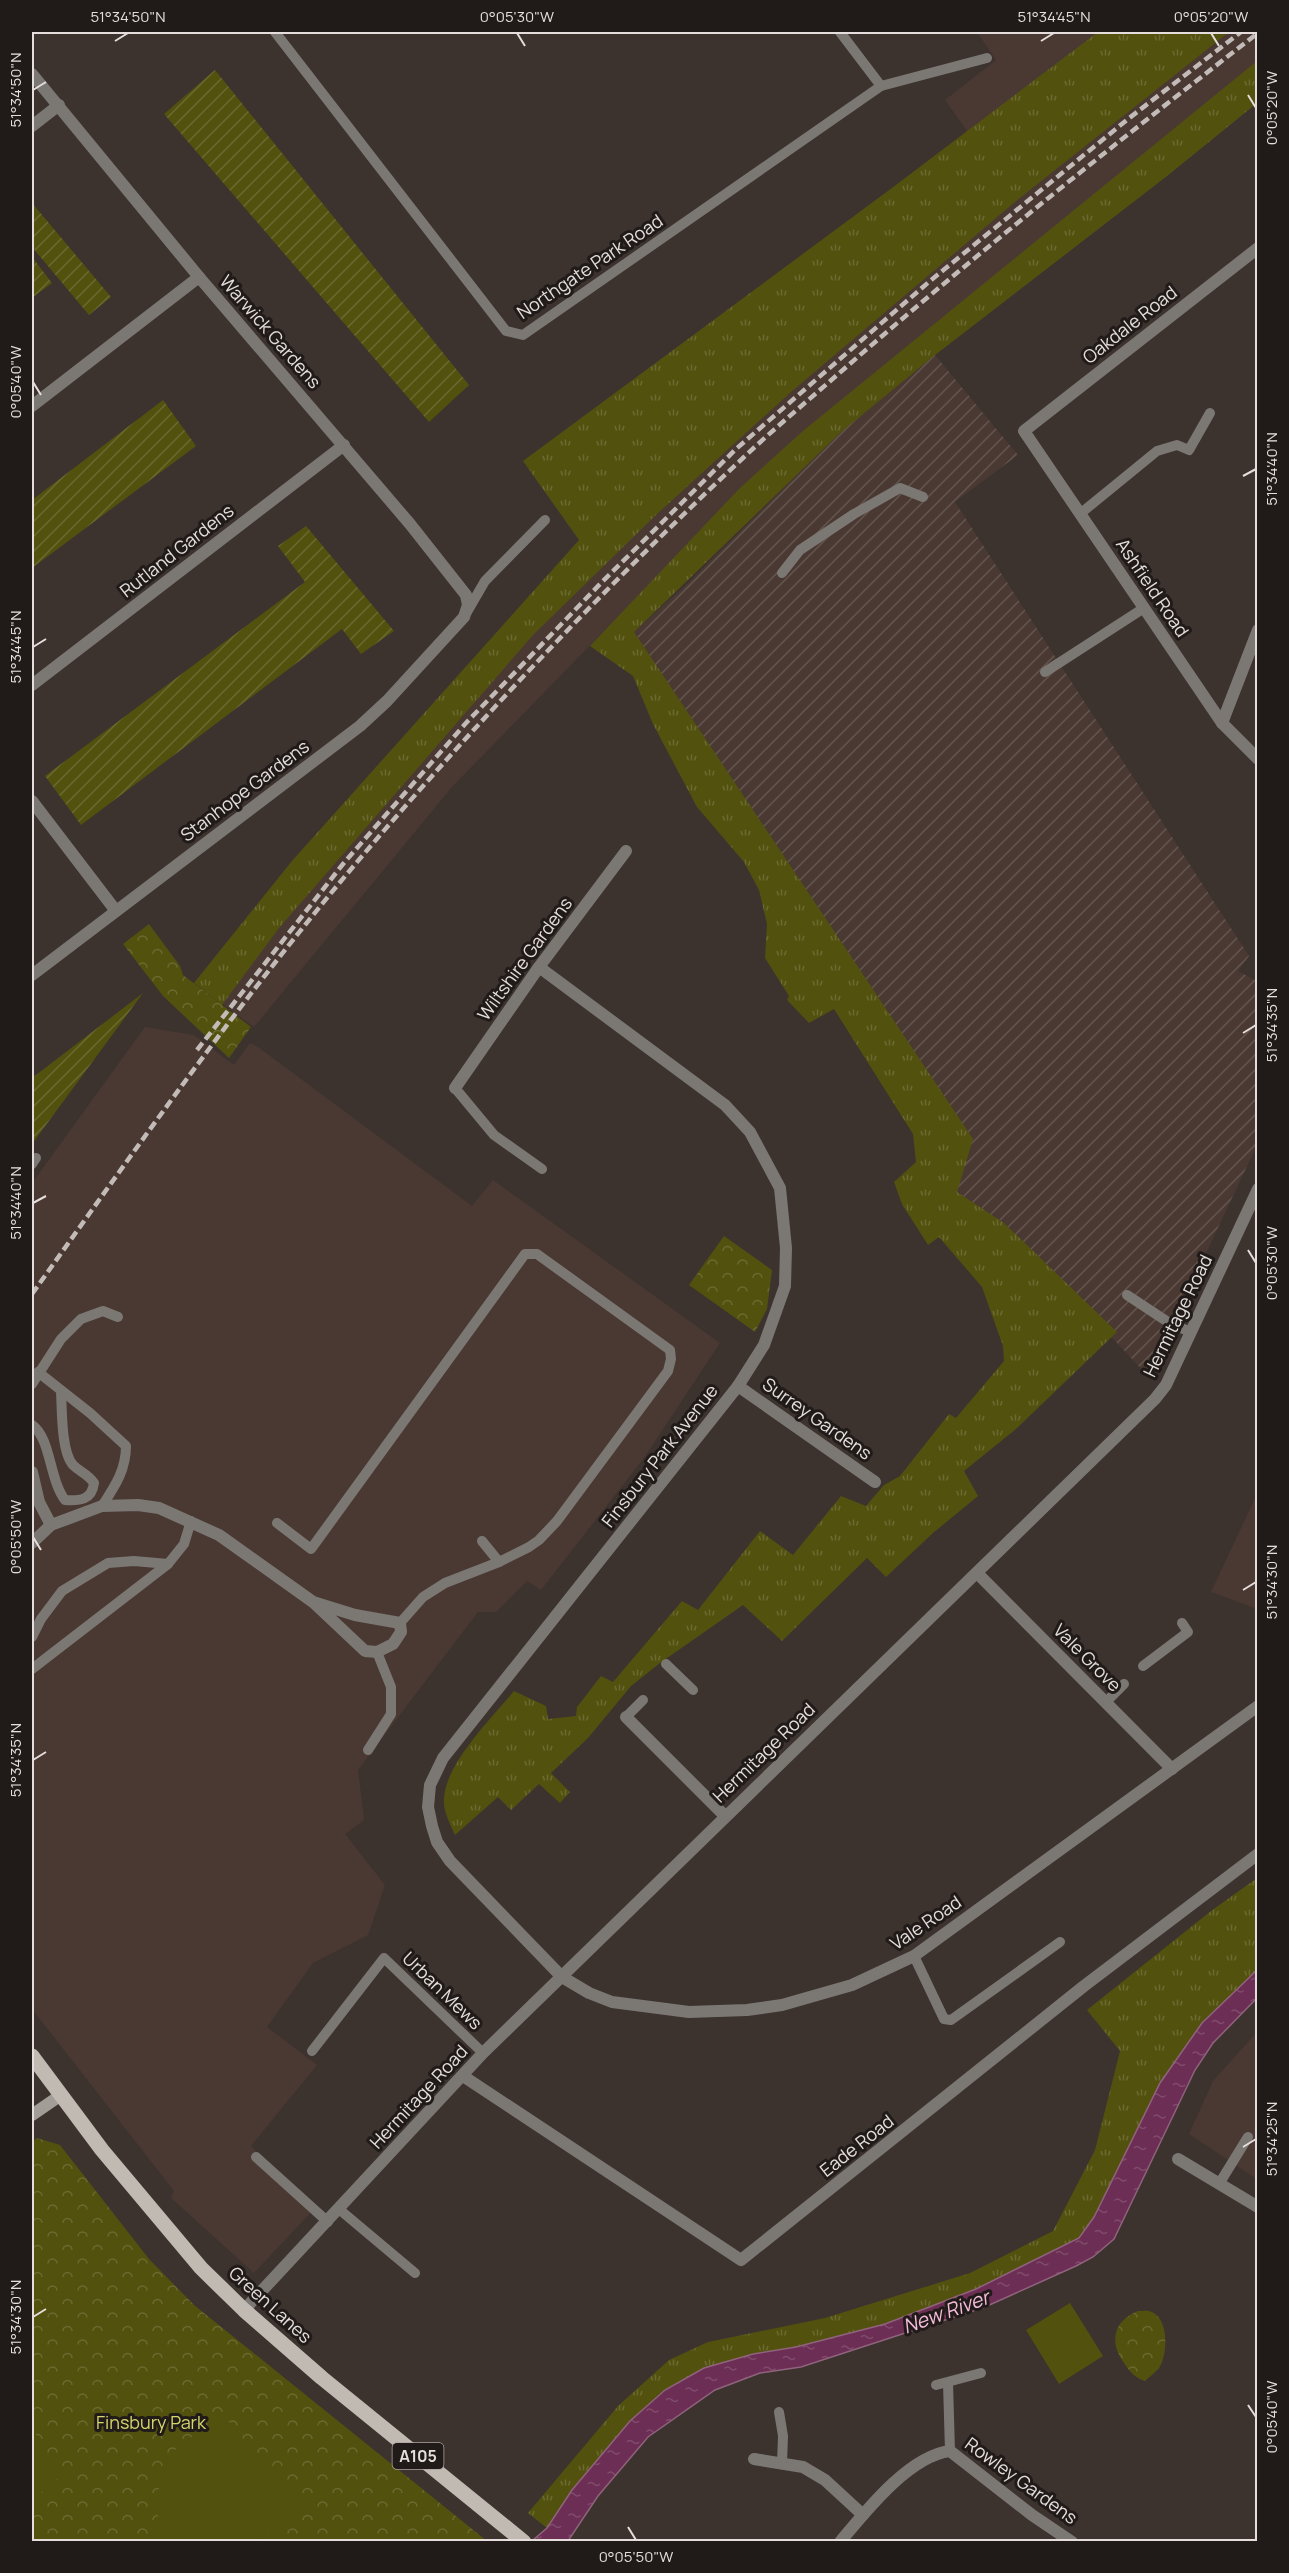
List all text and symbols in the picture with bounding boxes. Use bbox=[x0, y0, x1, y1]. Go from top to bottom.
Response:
text: 51°34'50"N bbox=[90, 6, 166, 27]
text: 0°05'30"W bbox=[480, 6, 554, 27]
text: 51°34'45"N bbox=[1017, 6, 1091, 27]
text: 0°05'20"W bbox=[1174, 6, 1248, 27]
text: 51°34'50"N bbox=[5, 52, 26, 128]
text: 0°05'20"W bbox=[1261, 71, 1282, 145]
street label: Northgate Park Road bbox=[512, 208, 667, 324]
street label: Warwick Gardens bbox=[215, 269, 327, 393]
street label: Oakdale Road bbox=[1077, 280, 1181, 369]
text: 0°05'40"W bbox=[5, 345, 26, 419]
text: 51°34'40"N bbox=[1261, 432, 1282, 506]
street label: Rutland Gardens bbox=[114, 498, 238, 602]
street label: Ashfield Road bbox=[1111, 533, 1195, 641]
text: 51°34'45"N bbox=[5, 610, 26, 684]
street label: Stanhope Gardens bbox=[175, 734, 314, 846]
street label: Wiltshire Gardens bbox=[471, 892, 577, 1025]
text: 51°34'35"N bbox=[1261, 988, 1282, 1062]
text: 51°34'40"N bbox=[5, 1166, 26, 1240]
text: 0°05'30"W bbox=[1261, 1226, 1282, 1300]
street label: Hermitage Road bbox=[1137, 1250, 1217, 1381]
street label: Surrey Gardens bbox=[758, 1372, 877, 1465]
street label: Finsbury Park Avenue bbox=[596, 1379, 723, 1532]
text: 0°05'50"W bbox=[5, 1500, 26, 1574]
text: 51°34'30"N bbox=[1261, 1545, 1282, 1619]
street label: Vale Grove bbox=[1048, 1618, 1127, 1697]
street label: Hermitage Road bbox=[707, 1697, 820, 1807]
text: 51°34'35"N bbox=[5, 1723, 26, 1797]
street label: Vale Road bbox=[885, 1890, 966, 1955]
street label: Urban Mews bbox=[398, 1946, 488, 2034]
street label: Hermitage Road bbox=[364, 2039, 473, 2153]
text: 51°34'25"N bbox=[1261, 2102, 1282, 2176]
street label: Eade Road bbox=[814, 2109, 898, 2182]
street label: Green Lanes bbox=[224, 2261, 317, 2348]
text: 51°34'30"N bbox=[5, 2280, 26, 2354]
water label: New River bbox=[899, 2282, 995, 2340]
text: 0°05'40"W bbox=[1261, 2380, 1282, 2454]
park label: Finsbury Park bbox=[96, 2410, 207, 2434]
street label: Rowley Gardens bbox=[961, 2431, 1083, 2529]
road number: A105 bbox=[392, 2443, 444, 2469]
text: 0°05'50"W bbox=[599, 2546, 673, 2567]

